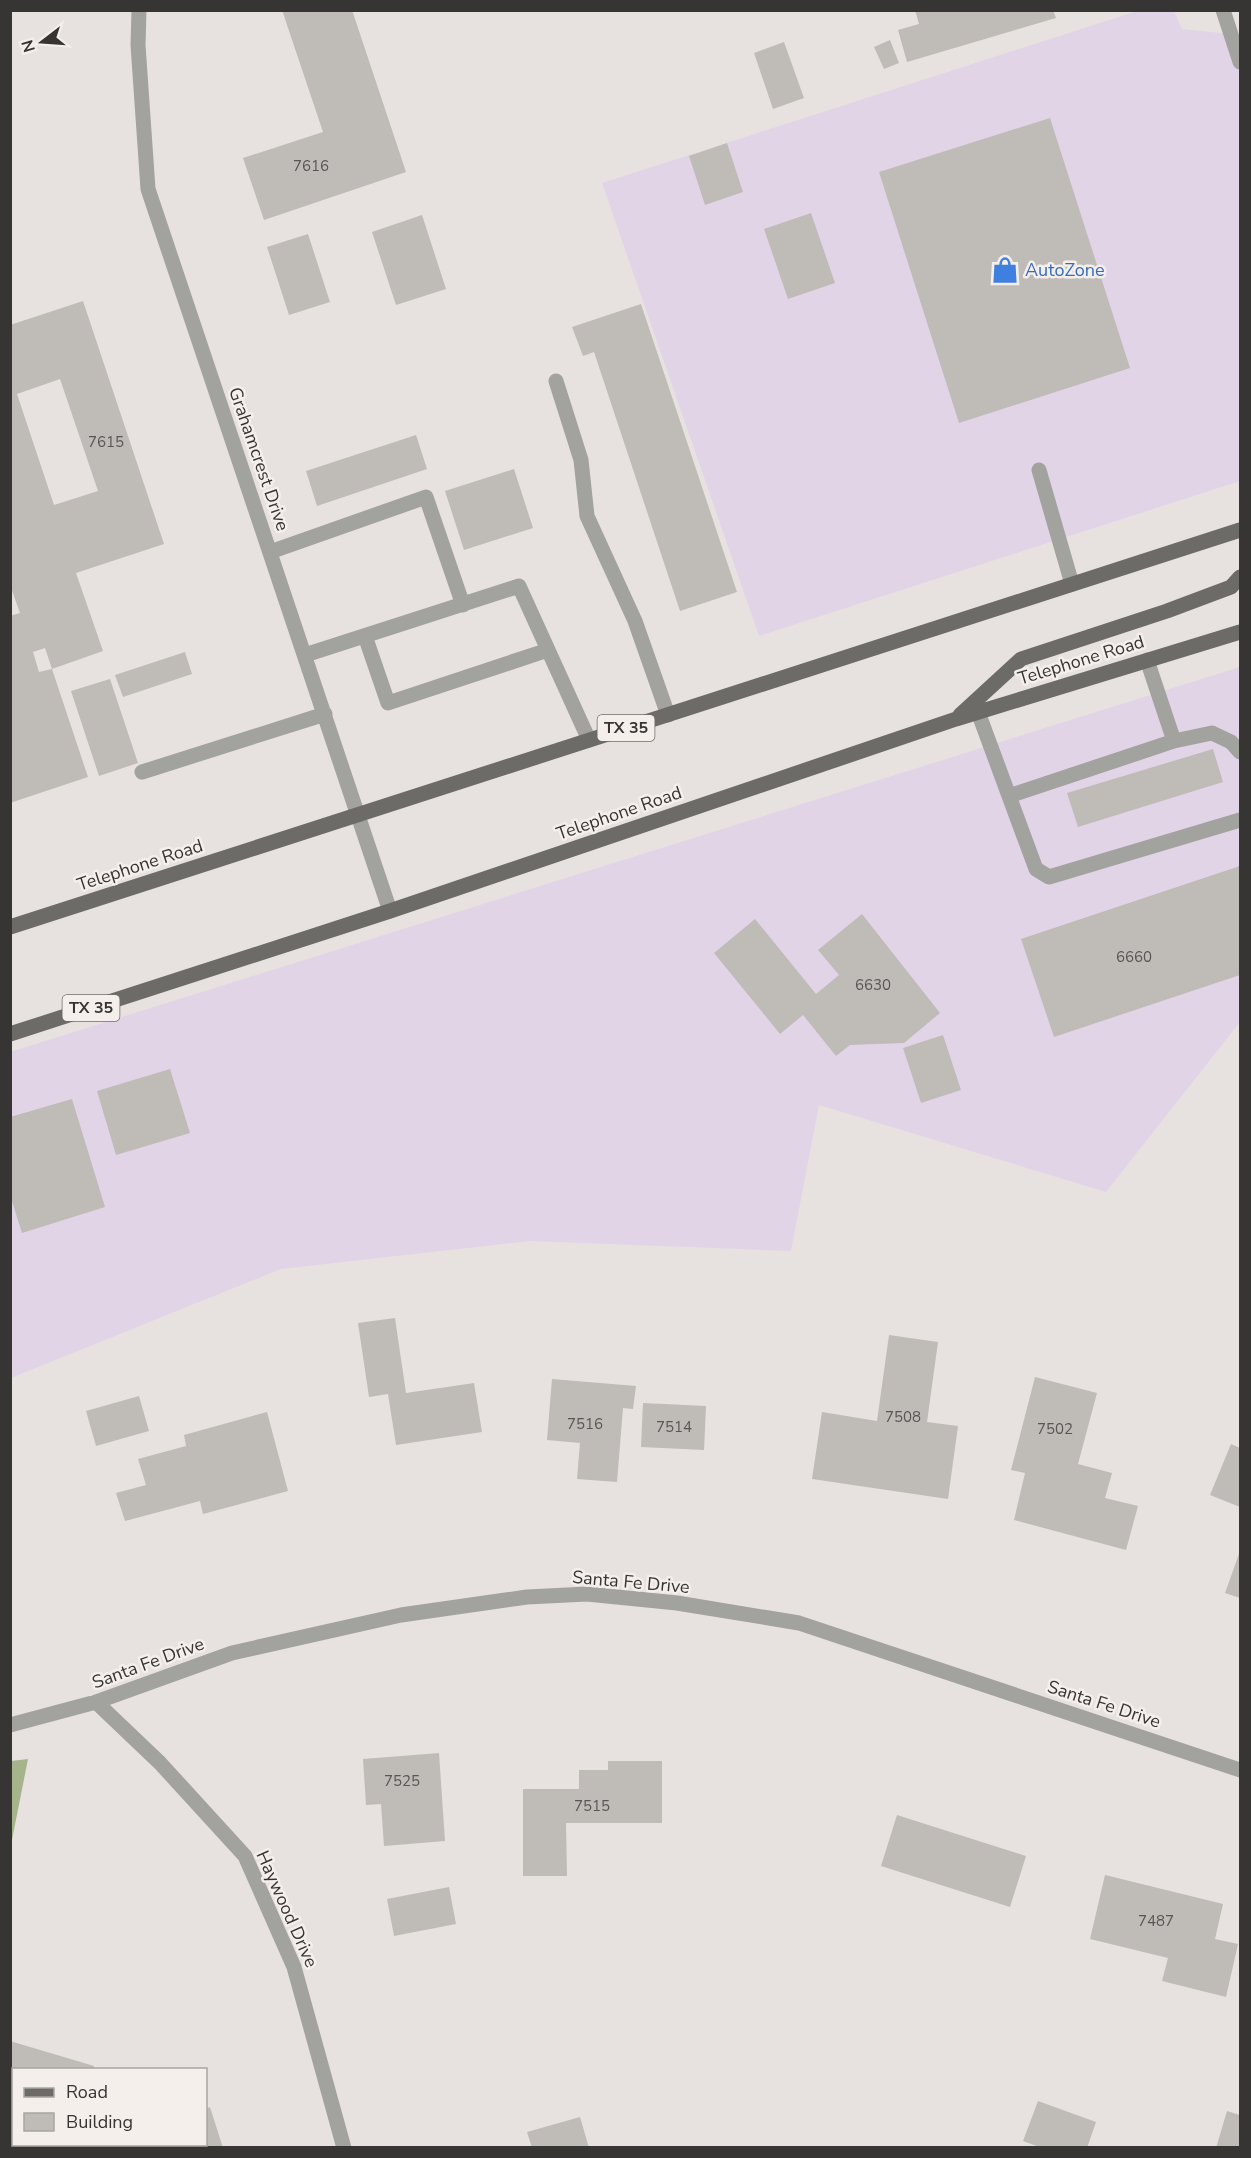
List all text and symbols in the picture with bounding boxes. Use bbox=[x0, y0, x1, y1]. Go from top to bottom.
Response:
north arrow bbox=[12, 12, 72, 72]
text: N bbox=[16, 37, 41, 55]
house number: 7616 bbox=[293, 156, 329, 176]
shop icon: AutoZone bbox=[990, 255, 1020, 285]
place label: AutoZone bbox=[1025, 258, 1105, 282]
street label: Grahamcrest Drive bbox=[223, 384, 295, 534]
house number: 7615 bbox=[88, 432, 124, 452]
street label: Telephone Road bbox=[1015, 629, 1147, 691]
road number: TX 35 bbox=[598, 715, 654, 741]
street label: Telephone Road bbox=[553, 780, 685, 846]
street label: Telephone Road bbox=[74, 833, 206, 897]
house number: 6660 bbox=[1116, 947, 1152, 967]
house number: 6630 bbox=[855, 975, 891, 995]
road number: TX 35 bbox=[62, 995, 119, 1021]
house number: 7508 bbox=[885, 1407, 921, 1427]
house number: 7516 bbox=[567, 1414, 603, 1434]
house number: 7514 bbox=[656, 1417, 692, 1437]
house number: 7502 bbox=[1037, 1419, 1073, 1439]
street label: Santa Fe Drive bbox=[571, 1565, 691, 1599]
street label: Santa Fe Drive bbox=[89, 1632, 207, 1694]
street label: Santa Fe Drive bbox=[1044, 1674, 1164, 1734]
house number: 7525 bbox=[384, 1771, 420, 1791]
house number: 7515 bbox=[574, 1796, 610, 1816]
street label: Haywood Drive bbox=[250, 1847, 324, 1971]
house number: 7487 bbox=[1138, 1911, 1174, 1931]
legend bbox=[12, 2068, 207, 2146]
text: Road bbox=[66, 2080, 108, 2104]
text: Building bbox=[66, 2110, 133, 2134]

